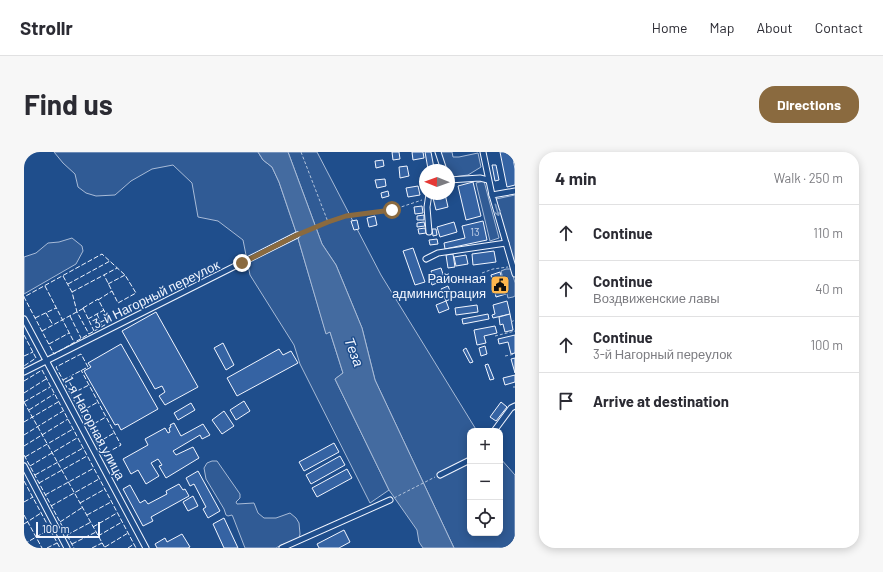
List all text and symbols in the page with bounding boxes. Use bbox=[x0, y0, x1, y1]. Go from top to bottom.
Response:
text: Strollr bbox=[20, 16, 73, 39]
text: Home bbox=[652, 19, 688, 36]
text: Map bbox=[710, 19, 734, 36]
text: About bbox=[756, 19, 793, 36]
text: Contact bbox=[815, 19, 863, 36]
button: Directions bbox=[759, 86, 859, 123]
text: Find us bbox=[24, 87, 113, 121]
north arrow bbox=[419, 164, 455, 200]
text: 4 min bbox=[555, 168, 597, 188]
text: Walk · 250 m bbox=[774, 170, 843, 186]
route start bbox=[383, 201, 401, 219]
one-way arrow bbox=[494, 203, 501, 216]
icon: ahead bbox=[555, 222, 577, 244]
text: Continue bbox=[593, 224, 653, 242]
house number: 13 bbox=[470, 225, 480, 238]
text: 110 m bbox=[813, 225, 843, 241]
route end bbox=[233, 254, 251, 272]
street label: 3-й Нагорный переулок bbox=[90, 256, 222, 332]
place label: Районная администрация bbox=[392, 270, 486, 301]
text: Continue bbox=[593, 272, 653, 290]
public building icon: Районная администрация bbox=[489, 274, 511, 296]
icon: ahead bbox=[555, 278, 577, 300]
text: 40 m bbox=[815, 281, 843, 297]
text: Воздвиженские лавы bbox=[593, 290, 720, 306]
text: Continue bbox=[593, 328, 653, 346]
icon: ahead bbox=[555, 334, 577, 356]
water label: Теза bbox=[341, 335, 368, 369]
text: 100 m bbox=[810, 337, 843, 353]
text: 3-й Нагорный переулок bbox=[593, 346, 732, 362]
street label: 1-я Нагорная улица bbox=[61, 374, 129, 483]
icon: arrive bbox=[555, 390, 577, 412]
text: Arrive at destination bbox=[593, 392, 729, 410]
map controls bbox=[467, 428, 503, 536]
button: + bbox=[467, 428, 503, 464]
button: − bbox=[467, 464, 503, 500]
button: locate bbox=[467, 500, 503, 536]
scale bar bbox=[36, 520, 100, 539]
text: 100 m bbox=[42, 522, 70, 535]

